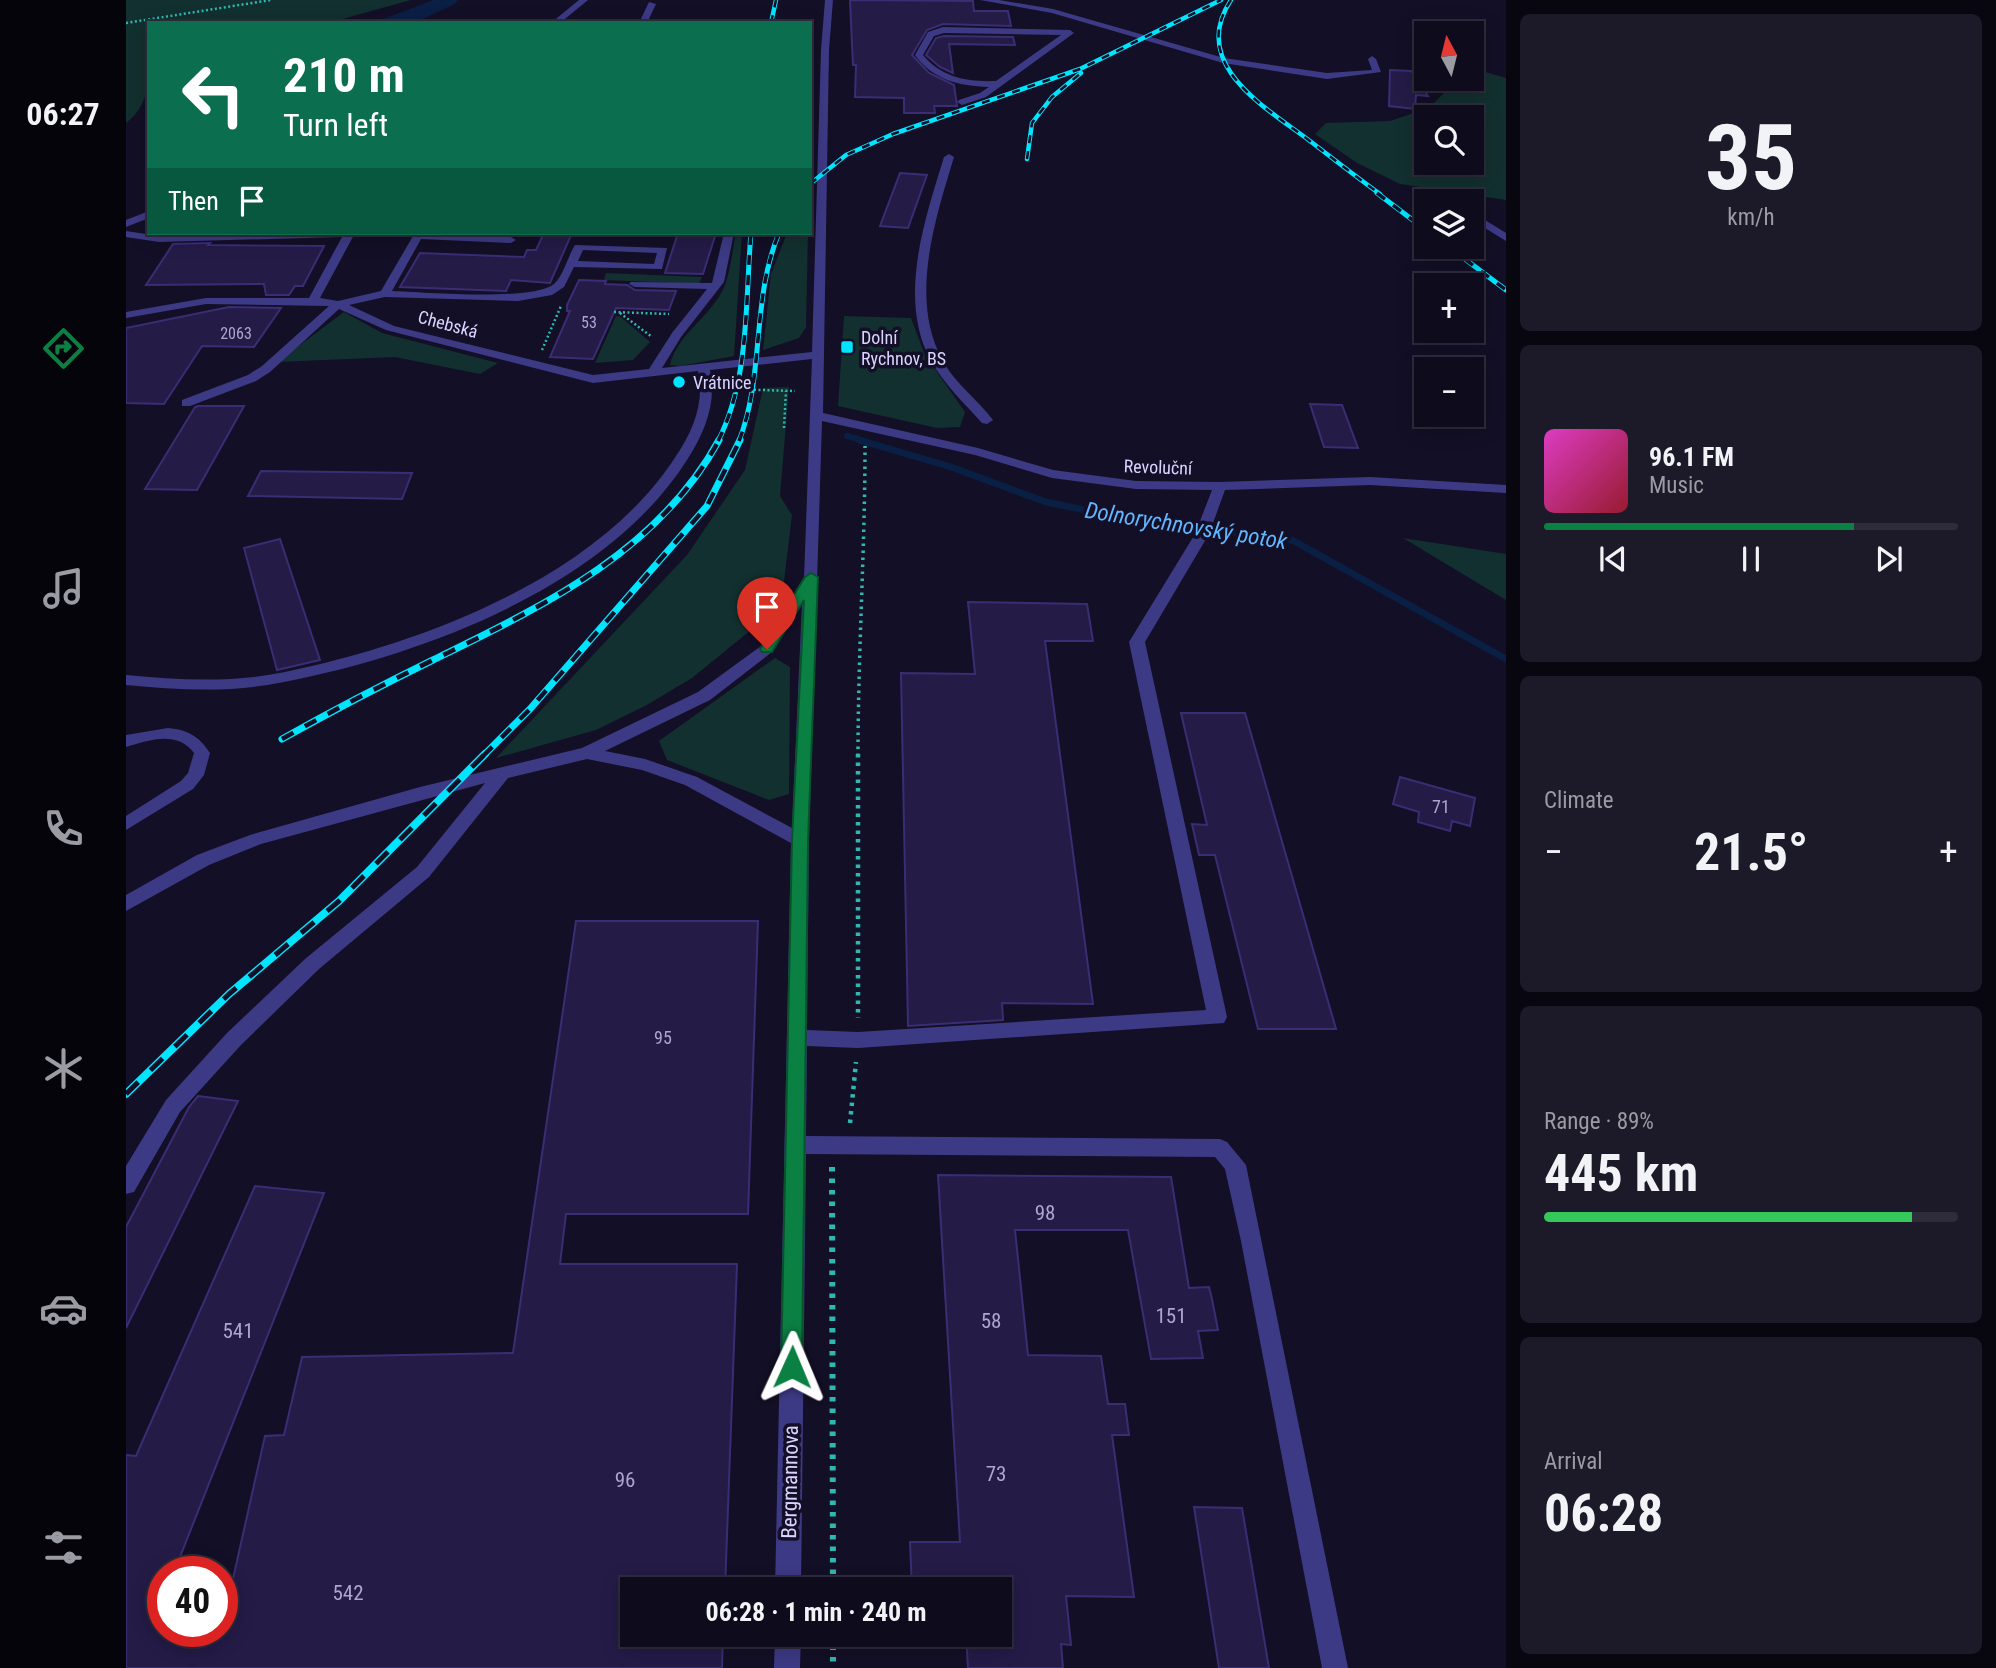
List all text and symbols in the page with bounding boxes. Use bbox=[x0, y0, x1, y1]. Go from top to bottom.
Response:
north arrow bbox=[1414, 21, 1484, 91]
map controls bbox=[1414, 21, 1484, 427]
text: 210 m bbox=[283, 47, 405, 104]
icon: left bbox=[168, 49, 259, 140]
text: 06:27 bbox=[26, 95, 100, 133]
button: search bbox=[1414, 105, 1484, 175]
text: 35 bbox=[1705, 105, 1797, 211]
text: Turn left bbox=[283, 106, 388, 144]
icon: arrive bbox=[233, 182, 271, 220]
text: Then bbox=[168, 186, 219, 216]
button: layers bbox=[1414, 189, 1484, 259]
text: km/h bbox=[1727, 204, 1775, 231]
button: + bbox=[1414, 273, 1484, 343]
street label: Chebská bbox=[416, 306, 480, 342]
house number: 53 bbox=[581, 313, 597, 332]
icon: directions bbox=[39, 324, 88, 373]
house number: 2063 bbox=[220, 324, 252, 343]
place label: Dolní Rychnov, BS bbox=[861, 327, 946, 369]
marker: Dolní Rychnov, BS bbox=[839, 339, 855, 355]
button: − bbox=[1414, 357, 1484, 427]
place label: Vrátnice bbox=[693, 372, 752, 393]
marker: Vrátnice bbox=[671, 374, 687, 390]
text: 96.1 FM bbox=[1649, 442, 1734, 472]
street label: Revoluční bbox=[1123, 455, 1193, 479]
text: Music bbox=[1649, 472, 1704, 499]
water label: Dolnorychnovský potok bbox=[1083, 497, 1290, 555]
icon: previous bbox=[1594, 540, 1632, 578]
icon: pause bbox=[1732, 540, 1770, 578]
icon: next bbox=[1870, 540, 1908, 578]
icon: music bbox=[39, 564, 88, 613]
pin bbox=[737, 577, 797, 649]
icon: arrive bbox=[748, 588, 786, 626]
text: Climate bbox=[1544, 787, 1614, 814]
house number: 71 bbox=[1432, 796, 1450, 817]
icon: phone bbox=[39, 804, 88, 853]
text: 21.5° bbox=[1694, 822, 1808, 883]
text: − bbox=[1544, 830, 1563, 874]
text: + bbox=[1939, 830, 1958, 874]
house number: 95 bbox=[654, 1027, 672, 1048]
icon: climate bbox=[39, 1044, 88, 1093]
text: Range · 89% bbox=[1544, 1108, 1654, 1135]
text: 445 km bbox=[1544, 1143, 1698, 1204]
house number: 98 bbox=[1035, 1201, 1055, 1225]
icon: car bbox=[39, 1284, 88, 1333]
house number: 151 bbox=[1155, 1304, 1187, 1328]
house number: 58 bbox=[981, 1309, 1001, 1333]
house number: 541 bbox=[222, 1319, 254, 1343]
position arrow bbox=[755, 1330, 829, 1404]
street label: Bergmannova bbox=[777, 1425, 803, 1539]
text: Arrival bbox=[1544, 1448, 1603, 1475]
house number: 73 bbox=[986, 1462, 1006, 1486]
house number: 96 bbox=[615, 1468, 635, 1492]
text: 06:28 bbox=[1544, 1483, 1663, 1544]
icon: filters bbox=[39, 1523, 88, 1572]
speed limit sign: 40 bbox=[147, 1556, 238, 1647]
house number: 542 bbox=[332, 1581, 364, 1605]
text: 06:28 · 1 min · 240 m bbox=[706, 1597, 926, 1627]

